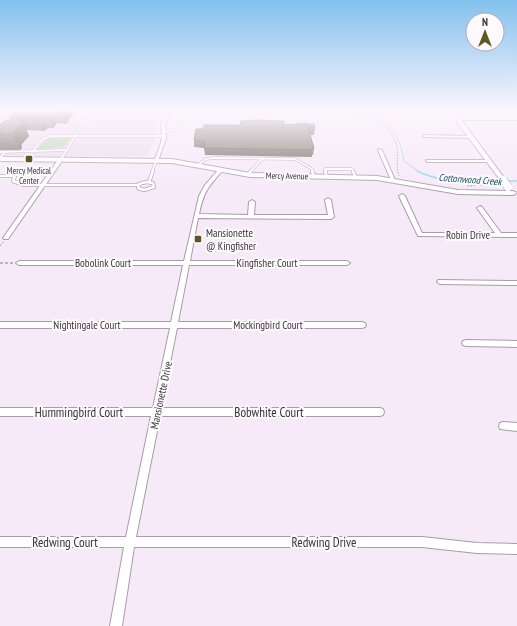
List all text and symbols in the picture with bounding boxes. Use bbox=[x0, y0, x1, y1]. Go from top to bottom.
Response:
north arrow bbox=[465, 12, 505, 52]
text: N bbox=[482, 15, 488, 29]
marker: Mercy Medical Center bbox=[24, 154, 34, 164]
place label: Mercy Medical Center bbox=[7, 165, 52, 186]
street label: Mercy Avenue bbox=[266, 170, 309, 181]
water label: Cottonwood Creek bbox=[438, 171, 503, 188]
place label: Mansionette @ Kingfisher bbox=[206, 226, 256, 253]
street label: Robin Drive bbox=[446, 228, 490, 242]
marker: Mansionette @ Kingfisher bbox=[193, 234, 203, 244]
street label: Bobolink Court bbox=[75, 256, 131, 270]
street label: Kingfisher Court bbox=[236, 256, 298, 270]
street label: Nightingale Court bbox=[53, 318, 121, 332]
street label: Mockingbird Court bbox=[233, 318, 303, 332]
street label: Mansionette Drive bbox=[147, 359, 175, 430]
street label: Hummingbird Court bbox=[35, 404, 124, 421]
street label: Bobwhite Court bbox=[234, 404, 304, 421]
street label: Redwing Court bbox=[32, 534, 98, 551]
street label: Redwing Drive bbox=[292, 534, 356, 551]

